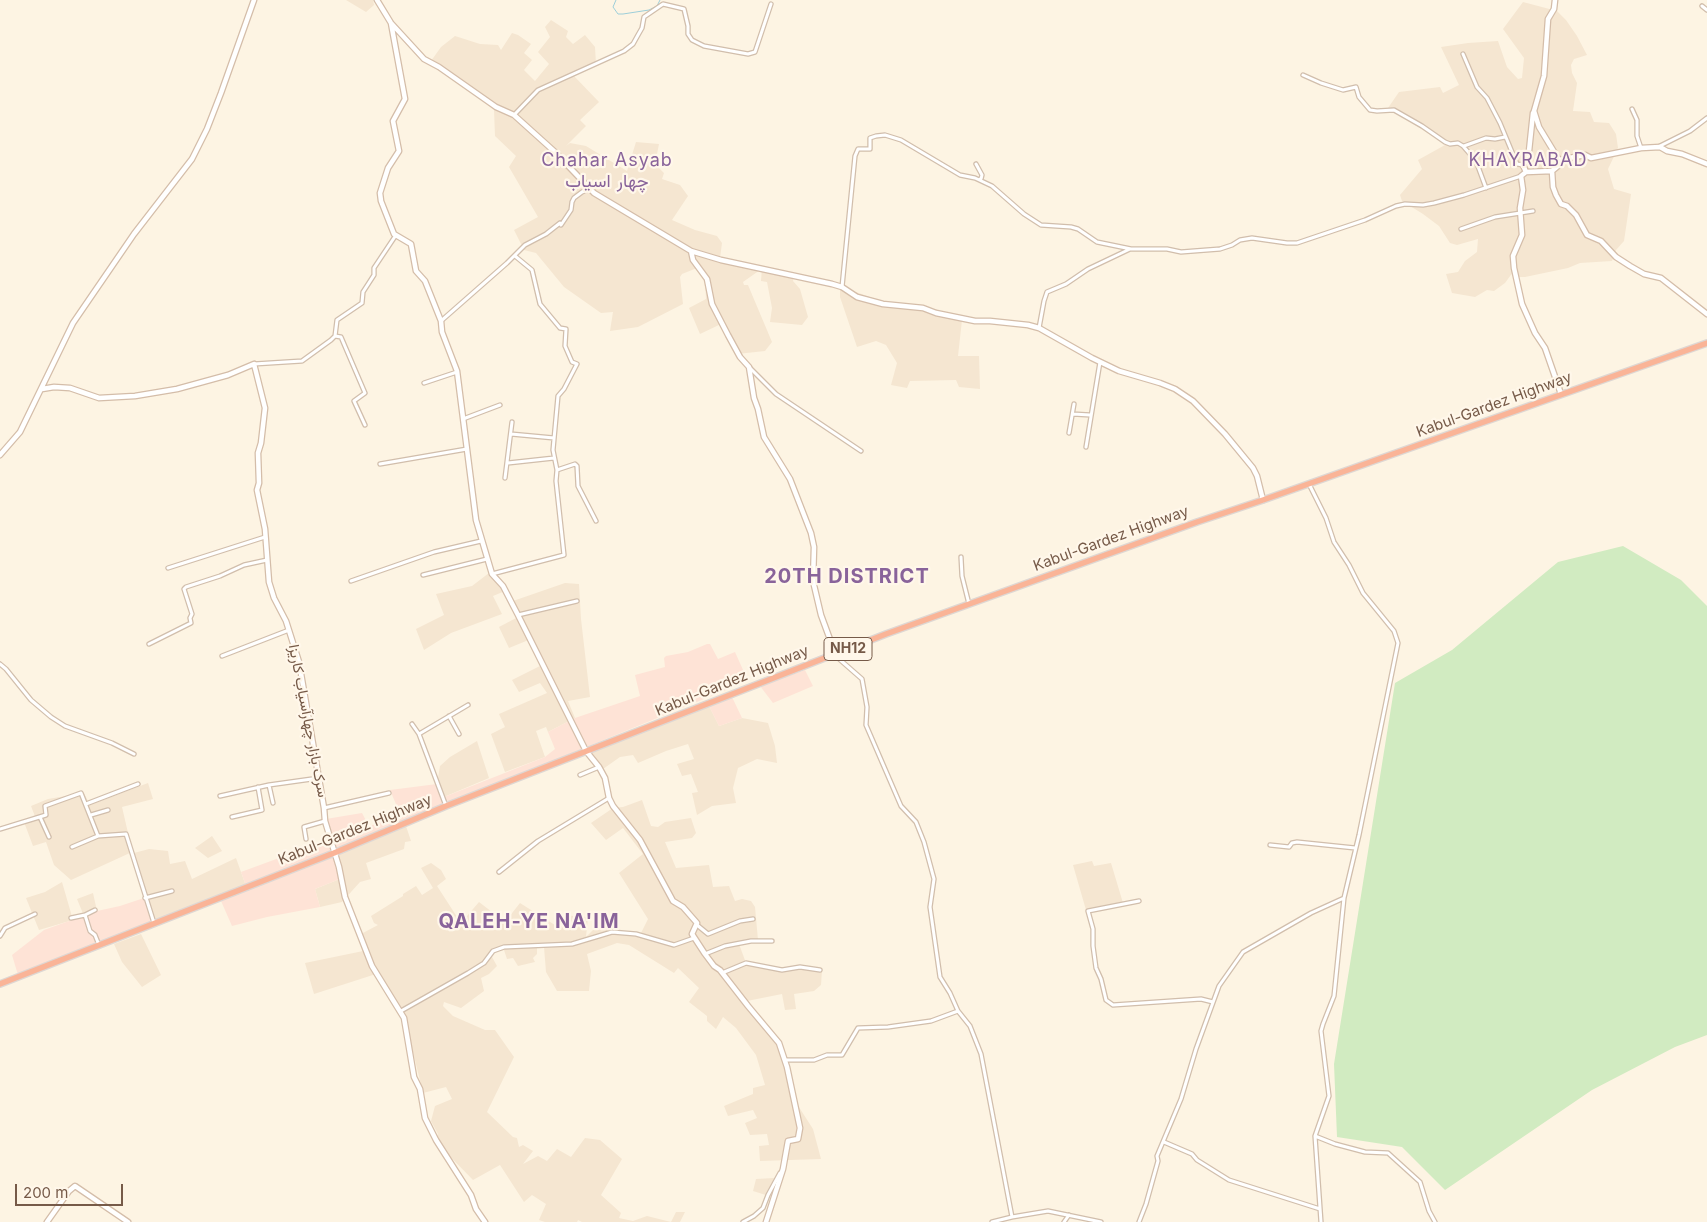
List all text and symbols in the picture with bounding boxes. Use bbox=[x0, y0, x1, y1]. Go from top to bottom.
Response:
district label: Chahar Asyab چهار اسیاب bbox=[540, 150, 674, 192]
district label: KHAYRABAD bbox=[1467, 150, 1589, 172]
street label: Kabul-Gardez Highway bbox=[1414, 368, 1574, 442]
street label: Kabul-Gardez Highway bbox=[1031, 502, 1191, 576]
district label: 20TH DISTRICT bbox=[763, 565, 931, 589]
road number: NH12 bbox=[824, 638, 872, 661]
street label: Kabul-Gardez Highway bbox=[653, 642, 811, 720]
street label: سرک بازار چهارآسیاب کاریزا bbox=[284, 643, 332, 799]
street label: Kabul-Gardez Highway bbox=[276, 791, 434, 869]
district label: QALEH-YE NA'IM bbox=[437, 910, 621, 934]
scale bar bbox=[18, 1174, 125, 1206]
text: 200 m bbox=[23, 1183, 68, 1202]

